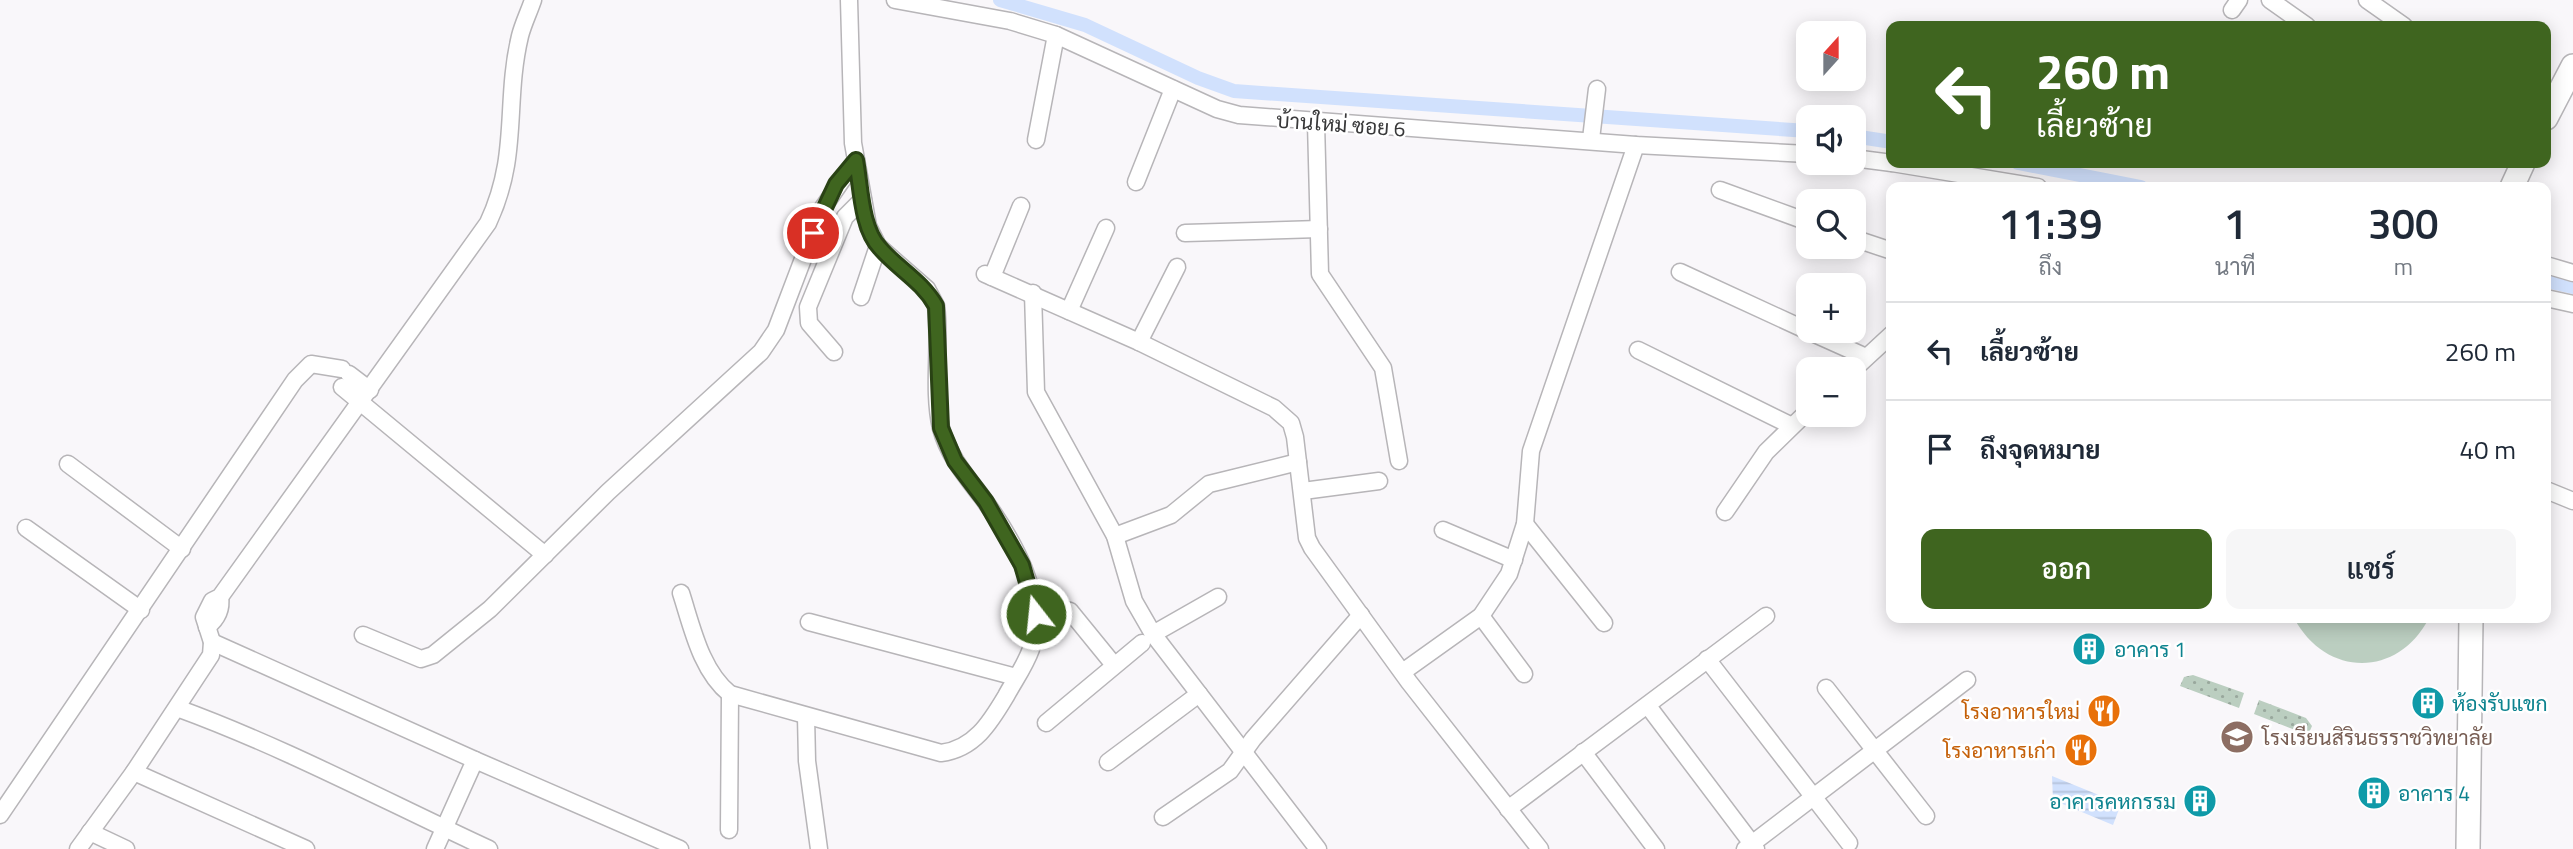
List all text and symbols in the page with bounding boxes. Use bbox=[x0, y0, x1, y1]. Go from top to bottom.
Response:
north arrow bbox=[1796, 21, 1866, 91]
map controls bbox=[1796, 21, 1866, 427]
text: 260 m bbox=[2036, 33, 2170, 108]
icon: left bbox=[1921, 49, 2012, 140]
text: เลี้ยวซ้าย bbox=[2036, 101, 2153, 149]
street label: บ้านใหม่ ซอย 6 bbox=[1275, 104, 1407, 144]
button: sound bbox=[1796, 105, 1866, 175]
button: search bbox=[1796, 189, 1866, 259]
text: 11:39 bbox=[1998, 191, 2102, 255]
text: 1 bbox=[2224, 191, 2247, 255]
text: 300 bbox=[2368, 191, 2439, 255]
pin bbox=[783, 203, 843, 263]
icon: arrive bbox=[794, 214, 832, 252]
text: ถึง bbox=[2039, 249, 2062, 284]
text: นาที bbox=[2215, 249, 2256, 284]
text: m bbox=[2394, 249, 2413, 284]
button: + bbox=[1796, 273, 1866, 343]
icon: left bbox=[1921, 332, 1959, 370]
text: เลี้ยวซ้าย bbox=[1980, 332, 2079, 371]
text: 260 m bbox=[2445, 332, 2516, 371]
button: − bbox=[1796, 357, 1866, 427]
icon: arrive bbox=[1921, 430, 1959, 468]
text: ถึงจุดหมาย bbox=[1980, 430, 2101, 469]
text: 40 m bbox=[2459, 430, 2516, 469]
button: ออก bbox=[1921, 529, 2212, 609]
button: แชร์ bbox=[2226, 529, 2516, 609]
position arrow bbox=[999, 577, 1073, 651]
building icon: อาคาร 1 bbox=[2070, 630, 2108, 668]
place label: อาคาร 1 bbox=[2114, 633, 2186, 665]
building icon: ห้องรับแขก bbox=[2409, 684, 2447, 722]
place label: ห้องรับแขก bbox=[2452, 687, 2548, 719]
restaurant icon: โรงอาหารใหม่ bbox=[2085, 692, 2123, 730]
place label: โรงอาหารใหม่ bbox=[1961, 695, 2080, 727]
school or university icon: โรงเรียนสิรินธรราชวิทยาลัย bbox=[2218, 718, 2256, 756]
place label: โรงเรียนสิรินธรราชวิทยาลัย bbox=[2261, 721, 2493, 753]
restaurant icon: โรงอาหารเก่า bbox=[2062, 731, 2100, 769]
place label: โรงอาหารเก่า bbox=[1942, 734, 2056, 766]
building icon: อาคาร 4 bbox=[2355, 774, 2393, 812]
place label: อาคาร 4 bbox=[2398, 777, 2470, 809]
building icon: อาคารคหกรรม bbox=[2181, 782, 2219, 820]
place label: อาคารคหกรรม bbox=[2049, 785, 2176, 817]

